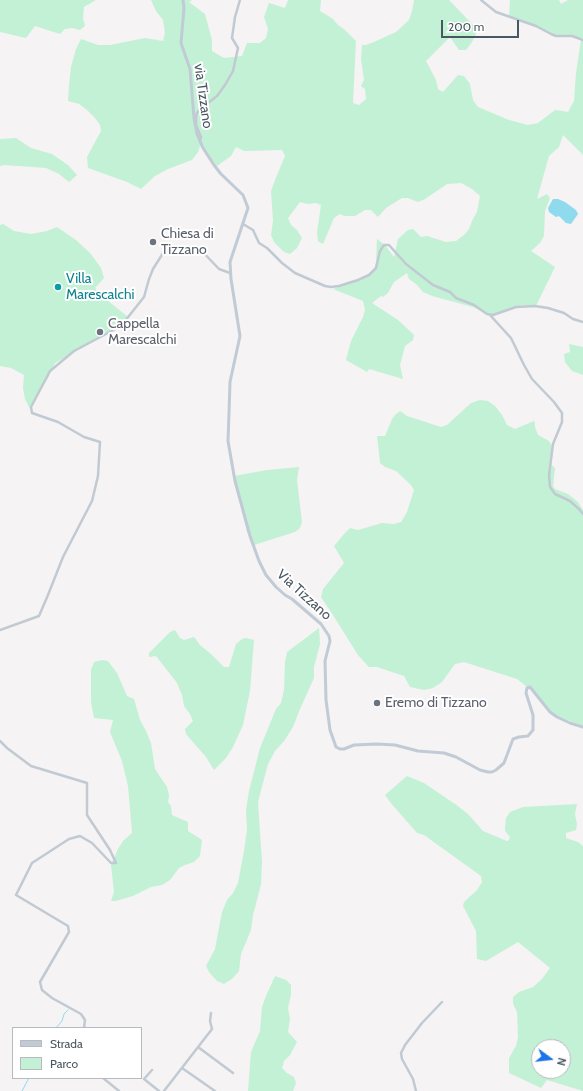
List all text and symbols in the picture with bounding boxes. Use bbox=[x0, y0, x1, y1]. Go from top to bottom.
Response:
scale bar bbox=[443, 12, 521, 38]
text: 200 m bbox=[448, 19, 484, 34]
street label: via Tizzano bbox=[190, 62, 216, 130]
place label: Chiesa di Tizzano bbox=[161, 226, 214, 258]
marker: Chiesa di Tizzano bbox=[148, 237, 158, 247]
place label: Villa Marescalchi bbox=[66, 271, 134, 304]
marker: Villa Marescalchi bbox=[53, 282, 63, 292]
place label: Cappella Marescalchi bbox=[108, 316, 176, 348]
marker: Cappella Marescalchi bbox=[95, 327, 105, 337]
street label: Via Tizzano bbox=[273, 566, 335, 624]
place label: Eremo di Tizzano bbox=[385, 695, 487, 711]
marker: Eremo di Tizzano bbox=[372, 698, 382, 708]
legend bbox=[12, 1027, 142, 1079]
text: Strada bbox=[50, 1036, 83, 1051]
north arrow bbox=[531, 1039, 571, 1079]
text: Parco bbox=[50, 1056, 78, 1071]
text: N bbox=[554, 1056, 569, 1067]

